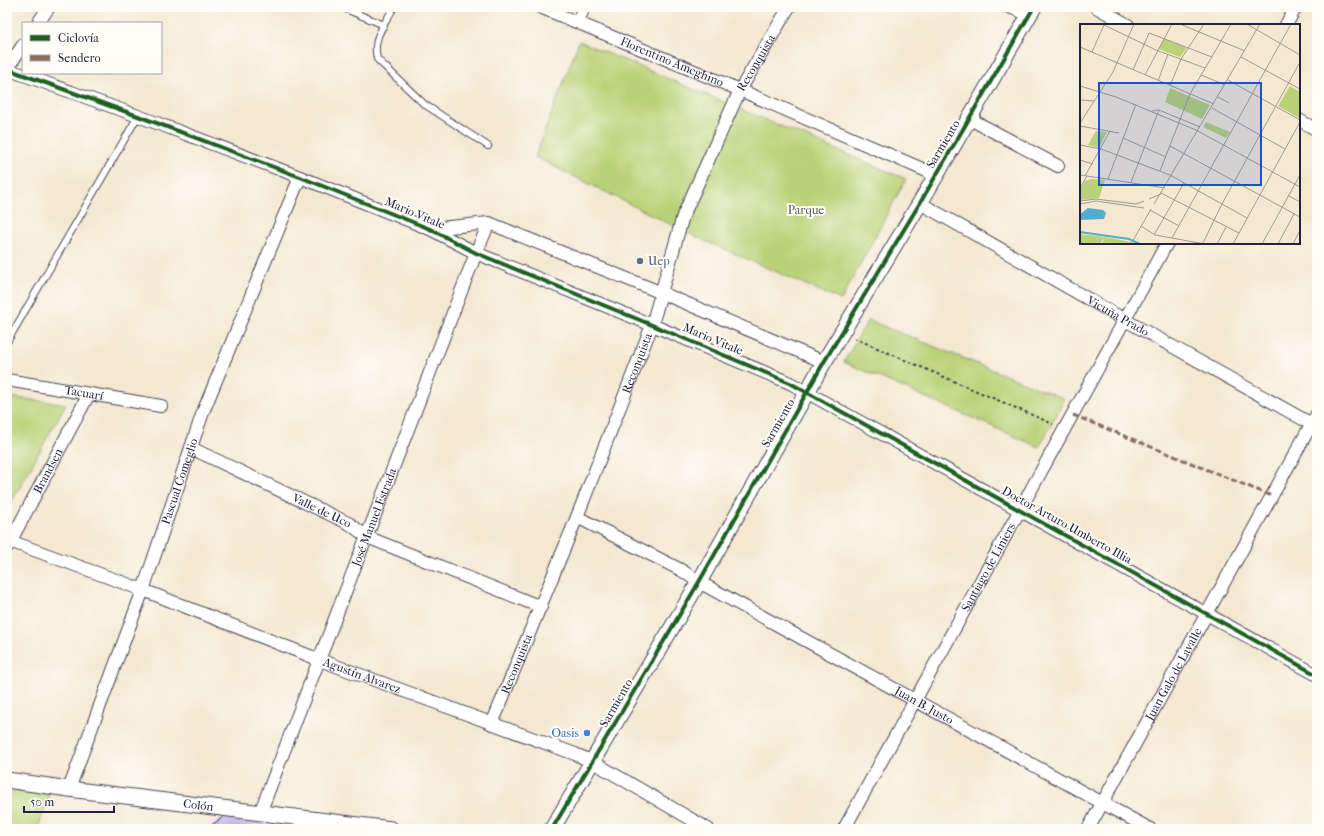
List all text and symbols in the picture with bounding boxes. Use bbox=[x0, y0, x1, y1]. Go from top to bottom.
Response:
legend bbox=[22, 22, 162, 74]
inset map bbox=[1080, 24, 1300, 244]
text: Ciclovía bbox=[58, 31, 99, 45]
street label: Reconquista bbox=[734, 32, 778, 94]
street label: Florentino Ameghino bbox=[618, 34, 726, 89]
text: Sendero bbox=[58, 51, 101, 65]
street label: Sarmiento bbox=[923, 117, 963, 171]
street label: Mario Vitale bbox=[383, 194, 447, 232]
park label: Parque bbox=[788, 203, 824, 217]
place label: Uep bbox=[648, 254, 670, 268]
marker: Uep bbox=[635, 256, 645, 266]
street label: Vicuña Prado bbox=[1084, 292, 1152, 339]
street label: Mario Vitale bbox=[681, 320, 745, 358]
street label: Reconquista bbox=[619, 331, 655, 395]
street label: Tacuarí bbox=[64, 383, 105, 403]
street label: Sarmiento bbox=[759, 396, 797, 450]
street label: Pascual Comeglio bbox=[159, 436, 201, 526]
street label: Brandsen bbox=[30, 446, 66, 496]
street label: José Manuel Estrada bbox=[348, 466, 399, 569]
street label: Doctor Arturo Umberto Illia bbox=[1000, 483, 1135, 567]
street label: Valle de Uco bbox=[289, 490, 353, 531]
street label: Santiago de Liniers bbox=[958, 520, 1019, 614]
street label: Juan Galo de Lavalle bbox=[1142, 625, 1205, 724]
street label: Reconquista bbox=[498, 631, 535, 696]
street label: Agustín Alvarez bbox=[320, 654, 403, 696]
street label: Sarmiento bbox=[597, 676, 635, 730]
street label: Juan B. Justo bbox=[891, 683, 956, 727]
place label: Oasis bbox=[552, 726, 580, 740]
marker: Oasis bbox=[582, 728, 592, 738]
scale bar bbox=[24, 788, 114, 814]
text: 50 m bbox=[30, 795, 54, 809]
street label: Colón bbox=[182, 796, 214, 814]

